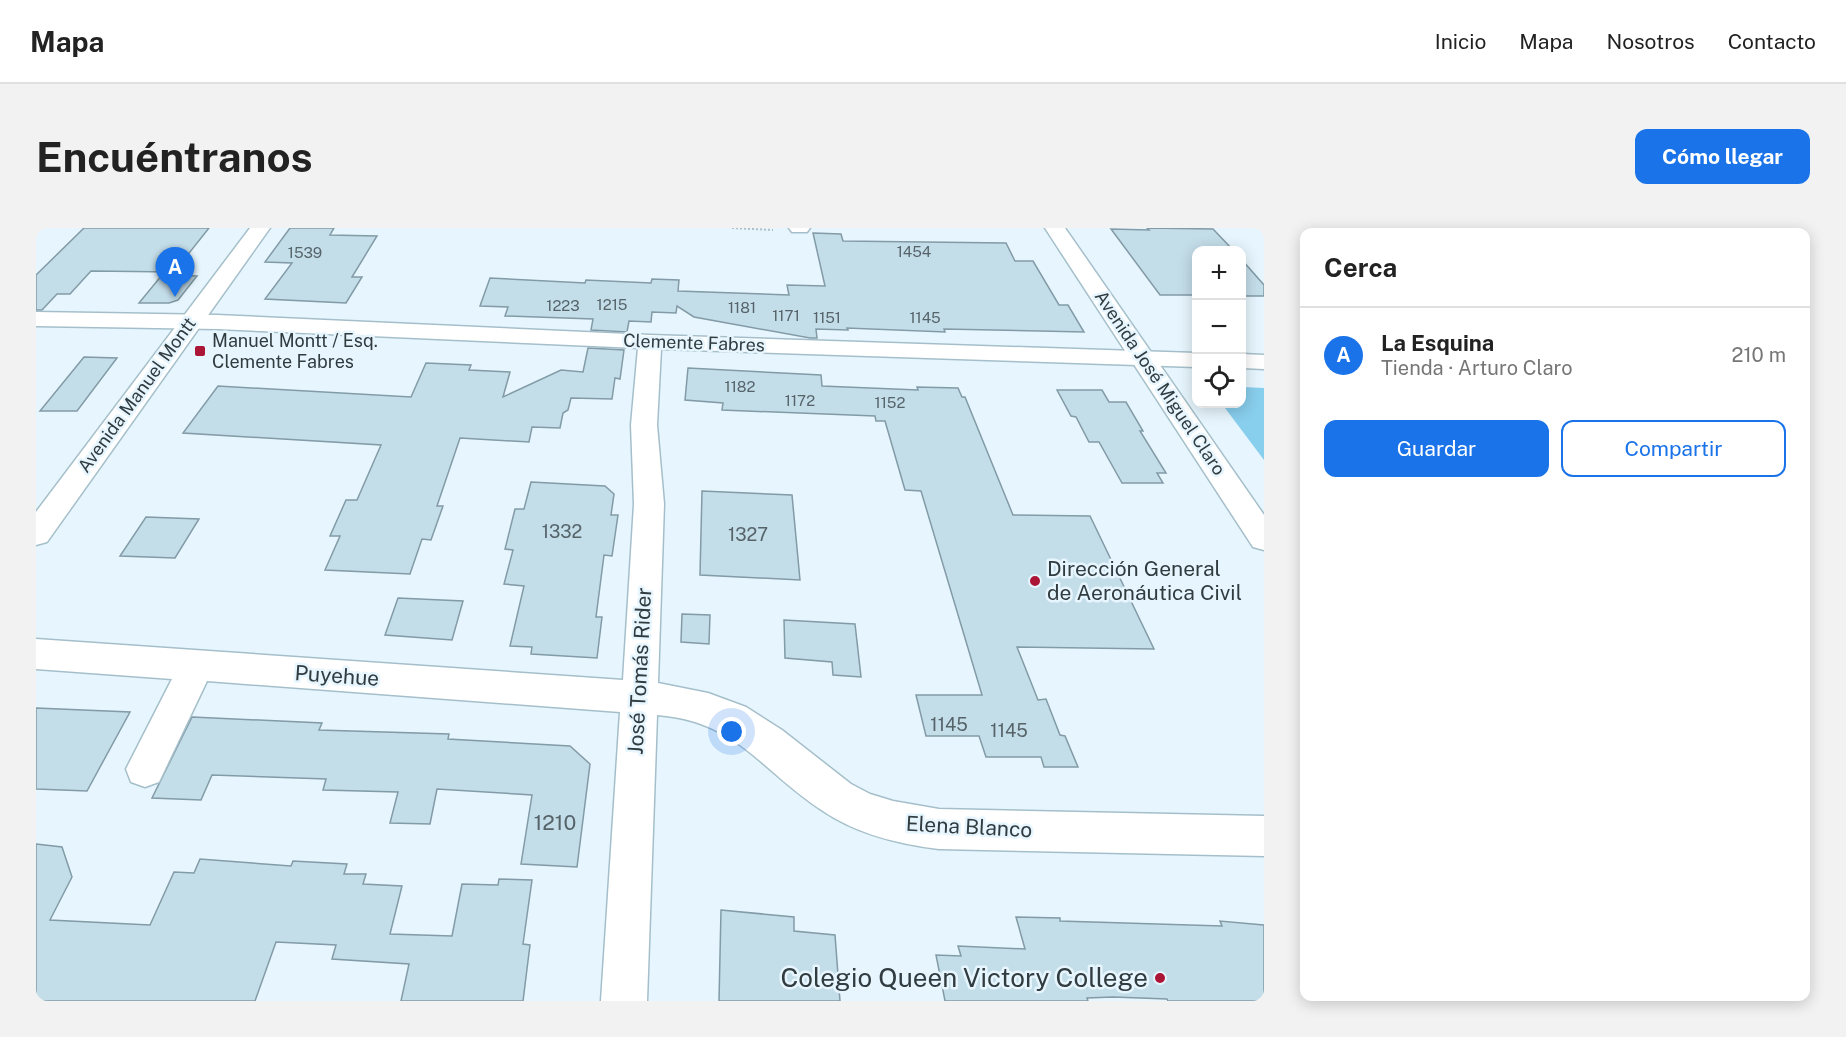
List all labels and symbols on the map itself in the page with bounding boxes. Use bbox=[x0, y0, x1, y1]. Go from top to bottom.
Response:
house number: 1454 bbox=[897, 243, 931, 260]
house number: 1539 bbox=[288, 244, 322, 261]
pin: A bbox=[156, 248, 194, 297]
street label: Avenida José Miguel Claro bbox=[1091, 287, 1230, 479]
house number: 1215 bbox=[597, 296, 627, 313]
house number: 1223 bbox=[546, 297, 580, 314]
house number: 1181 bbox=[728, 299, 756, 316]
house number: 1171 bbox=[772, 307, 800, 324]
house number: 1151 bbox=[813, 309, 841, 326]
house number: 1145 bbox=[909, 309, 941, 326]
street label: Avenida Manuel Montt bbox=[73, 313, 200, 476]
place label: Manuel Montt / Esq. Clemente Fabres bbox=[212, 330, 378, 372]
street label: Clemente Fabres bbox=[623, 330, 765, 355]
marker: Manuel Montt / Esq. Clemente Fabres bbox=[193, 344, 207, 358]
house number: 1182 bbox=[725, 378, 755, 395]
house number: 1172 bbox=[785, 392, 815, 409]
house number: 1152 bbox=[875, 394, 905, 411]
house number: 1332 bbox=[542, 521, 582, 542]
house number: 1327 bbox=[728, 524, 768, 545]
place label: Dirección General de Aeronáutica Civil bbox=[1047, 556, 1242, 605]
marker: Dirección General de Aeronáutica Civil bbox=[1028, 574, 1042, 588]
street label: José Tomás Rider bbox=[623, 587, 656, 755]
street label: Puyehue bbox=[294, 660, 380, 691]
house number: 1145 bbox=[930, 714, 968, 735]
your location bbox=[717, 717, 746, 746]
house number: 1145 bbox=[990, 720, 1028, 741]
house number: 1210 bbox=[534, 810, 576, 835]
street label: Elena Blanco bbox=[905, 811, 1033, 842]
place label: Colegio Queen Victory College bbox=[780, 962, 1148, 993]
marker: Colegio Queen Victory College bbox=[1153, 971, 1167, 985]

